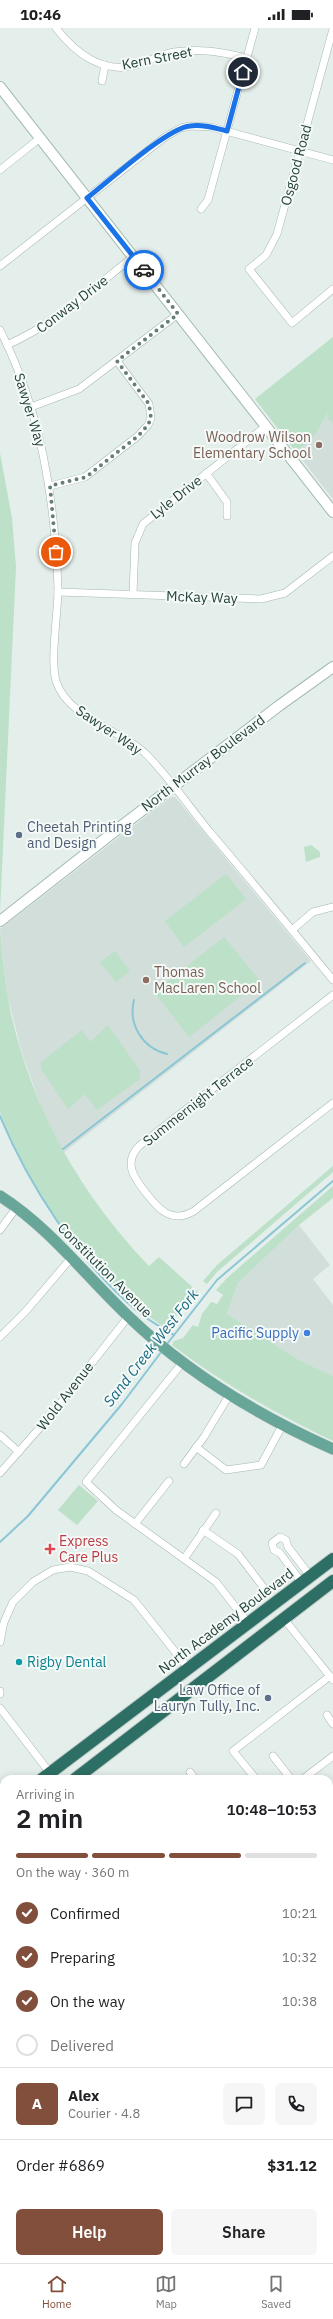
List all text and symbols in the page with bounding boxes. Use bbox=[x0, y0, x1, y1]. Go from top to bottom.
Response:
text: 10:46 bbox=[20, 5, 61, 24]
street label: Kern Street bbox=[120, 42, 194, 74]
pin bbox=[226, 55, 260, 89]
icon: home bbox=[232, 61, 254, 83]
street label: Osgood Road bbox=[277, 122, 315, 208]
courier bbox=[124, 250, 164, 290]
icon: car bbox=[133, 259, 155, 281]
street label: Conway Drive bbox=[33, 271, 112, 337]
street label: Sawyer Way bbox=[10, 371, 50, 449]
place label: Woodrow Wilson Elementary School bbox=[193, 428, 311, 462]
marker: Woodrow Wilson Elementary School bbox=[314, 440, 324, 450]
street label: Lyle Drive bbox=[147, 471, 206, 523]
pin bbox=[39, 535, 73, 569]
icon: bag bbox=[45, 541, 67, 563]
street label: McKay Way bbox=[166, 587, 238, 607]
street label: Sawyer Way bbox=[72, 701, 146, 759]
street label: North Murray Boulevard bbox=[138, 711, 268, 815]
place label: Cheetah Printing and Design bbox=[27, 818, 132, 852]
marker: Cheetah Printing and Design bbox=[14, 830, 24, 840]
place label: Thomas MacLaren School bbox=[154, 963, 261, 997]
marker: Thomas MacLaren School bbox=[141, 975, 151, 985]
street label: Summernight Terrace bbox=[139, 1052, 257, 1150]
street label: Constitution Avenue bbox=[54, 1219, 156, 1321]
water label: Sand Creek West Fork bbox=[99, 1285, 203, 1410]
place label: Pacific Supply bbox=[211, 1324, 299, 1342]
marker: Pacific Supply bbox=[302, 1328, 312, 1338]
street label: Wold Avenue bbox=[33, 1358, 98, 1434]
place label: Express Care Plus bbox=[59, 1532, 118, 1566]
marker: Express Care Plus bbox=[44, 1543, 56, 1555]
street label: North Academy Boulevard bbox=[155, 1564, 297, 1678]
place label: Rigby Dental bbox=[27, 1653, 107, 1671]
marker: Rigby Dental bbox=[14, 1657, 24, 1667]
place label: Law Office of Lauryn Tully, Inc. bbox=[154, 1681, 260, 1715]
marker: Law Office of Lauryn Tully, Inc. bbox=[263, 1693, 273, 1703]
text: Arriving in bbox=[16, 1786, 75, 1803]
text: 10:48–10:53 bbox=[227, 1800, 317, 1819]
text: 2 min bbox=[16, 1801, 83, 1835]
text: On the way · 360 m bbox=[16, 1864, 129, 1881]
icon: check bbox=[16, 1902, 38, 1924]
text: Confirmed bbox=[50, 1904, 120, 1923]
text: 10:21 bbox=[282, 1905, 317, 1922]
icon: check bbox=[16, 1946, 38, 1968]
text: Preparing bbox=[50, 1948, 115, 1967]
text: 10:32 bbox=[282, 1949, 317, 1966]
icon: check bbox=[16, 1990, 38, 2012]
text: On the way bbox=[50, 1992, 125, 2011]
text: 10:38 bbox=[282, 1993, 317, 2010]
text: Delivered bbox=[50, 2036, 114, 2055]
button: chat bbox=[223, 2083, 265, 2125]
button: phone bbox=[275, 2083, 317, 2125]
text: Alex bbox=[68, 2086, 99, 2105]
text: A bbox=[32, 2094, 42, 2113]
text: Courier · 4.8 bbox=[68, 2105, 140, 2122]
text: Order #6869 bbox=[16, 2156, 105, 2175]
text: $31.12 bbox=[267, 2156, 317, 2175]
button: Help bbox=[16, 2209, 163, 2255]
button: Share bbox=[171, 2209, 317, 2255]
tab: Home bbox=[42, 2273, 72, 2311]
tab: Map bbox=[155, 2273, 177, 2311]
tab: Saved bbox=[261, 2273, 291, 2311]

